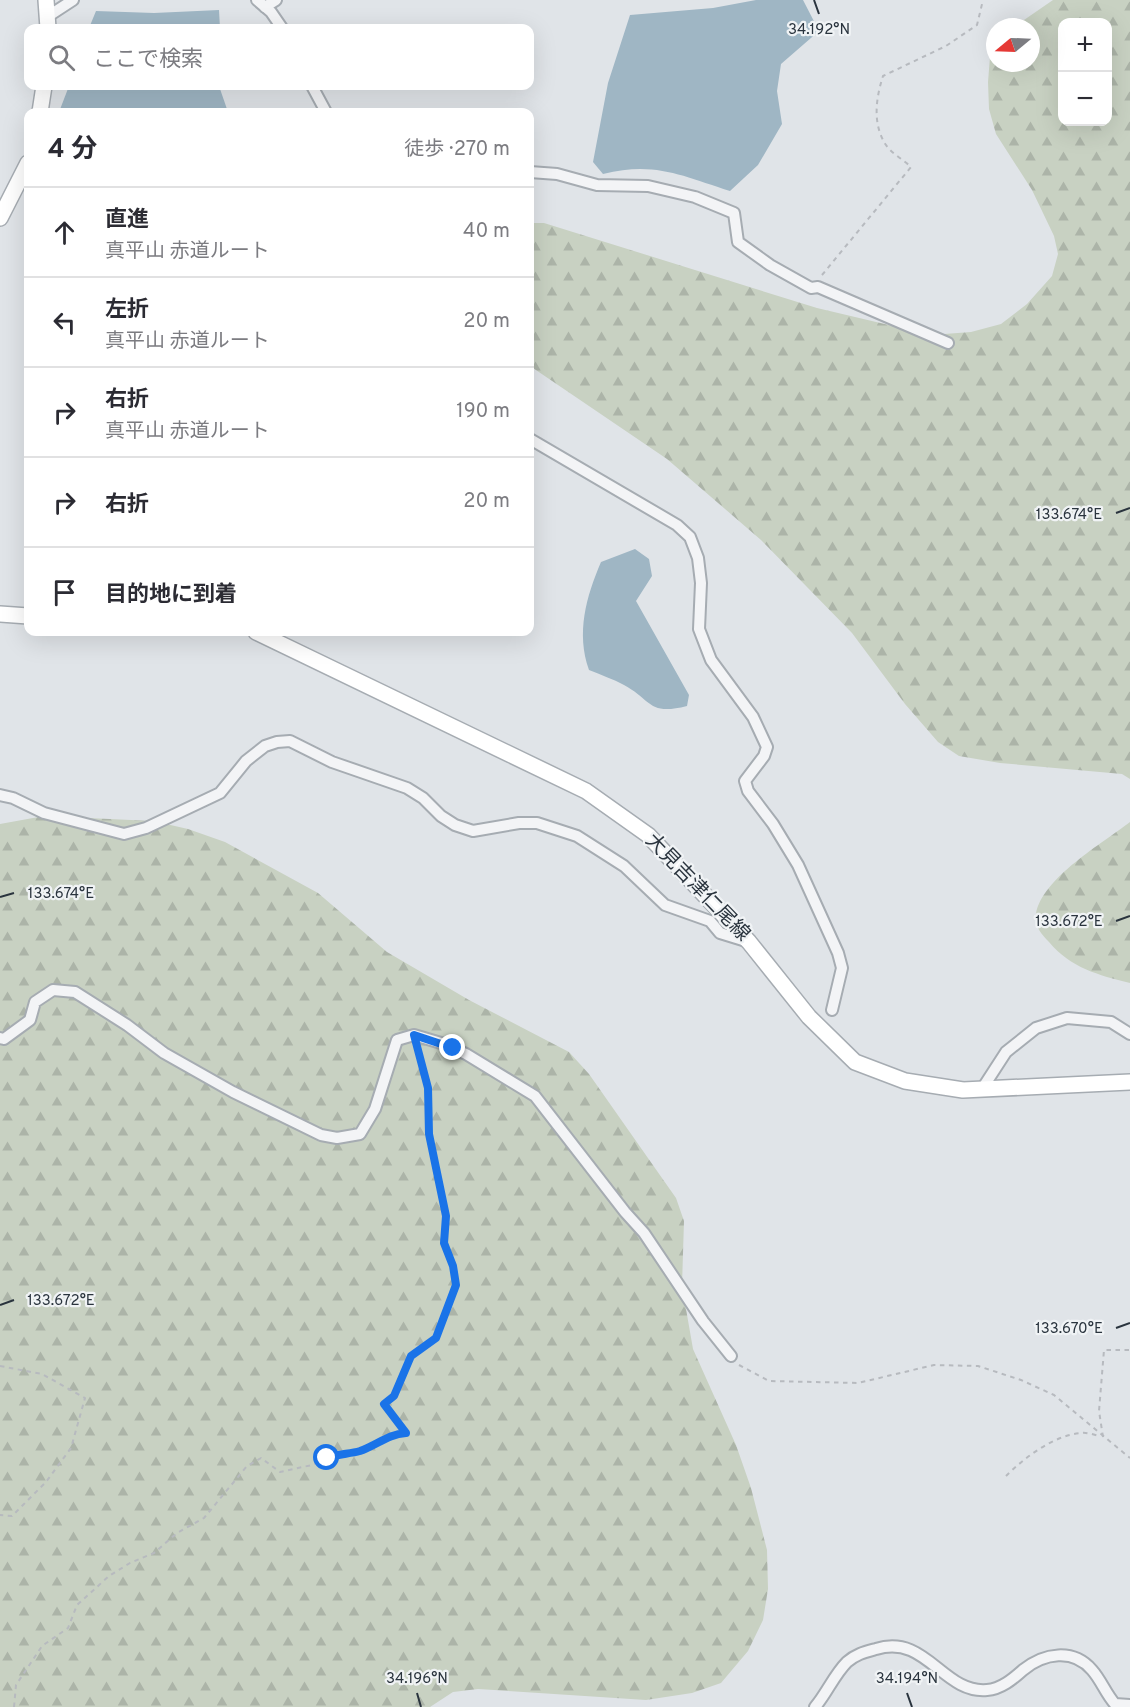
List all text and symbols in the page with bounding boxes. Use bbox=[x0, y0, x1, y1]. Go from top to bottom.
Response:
north arrow bbox=[986, 18, 1040, 72]
map controls bbox=[1058, 18, 1112, 126]
button: + bbox=[1058, 18, 1112, 72]
text: 34.192°N bbox=[788, 21, 850, 40]
search box bbox=[24, 24, 534, 90]
icon: search bbox=[45, 41, 78, 74]
text: ここで検索 bbox=[93, 47, 203, 74]
button: − bbox=[1058, 72, 1112, 126]
text: 4 分 bbox=[48, 134, 97, 167]
text: 徒歩 · 270 m bbox=[404, 137, 510, 163]
text: 直進 bbox=[105, 207, 149, 234]
icon: ahead bbox=[48, 216, 81, 249]
text: 40 m bbox=[463, 219, 510, 245]
text: 真平山 赤道ルート bbox=[105, 239, 270, 265]
text: 左折 bbox=[105, 297, 149, 324]
icon: left bbox=[48, 306, 81, 339]
text: 20 m bbox=[463, 309, 510, 335]
text: 真平山 赤道ルート bbox=[105, 329, 270, 355]
text: 右折 bbox=[105, 387, 149, 414]
icon: right bbox=[48, 396, 81, 429]
text: 190 m bbox=[456, 399, 510, 425]
text: 真平山 赤道ルート bbox=[105, 419, 270, 445]
icon: right bbox=[48, 486, 81, 519]
text: 20 m bbox=[463, 489, 510, 515]
text: 右折 bbox=[105, 492, 149, 519]
text: 133.674°E bbox=[1036, 506, 1102, 525]
icon: arrive bbox=[48, 576, 81, 609]
text: 目的地に到着 bbox=[105, 582, 237, 609]
street label: 大見吉津仁尾線 bbox=[639, 829, 755, 947]
text: 133.674°E bbox=[28, 885, 94, 904]
text: 133.672°E bbox=[1035, 913, 1103, 932]
route end bbox=[439, 1034, 465, 1060]
text: 133.672°E bbox=[27, 1292, 95, 1311]
text: 133.670°E bbox=[1035, 1320, 1103, 1339]
route start bbox=[313, 1444, 339, 1470]
text: 34.196°N bbox=[386, 1670, 448, 1689]
text: 34.194°N bbox=[876, 1670, 938, 1689]

